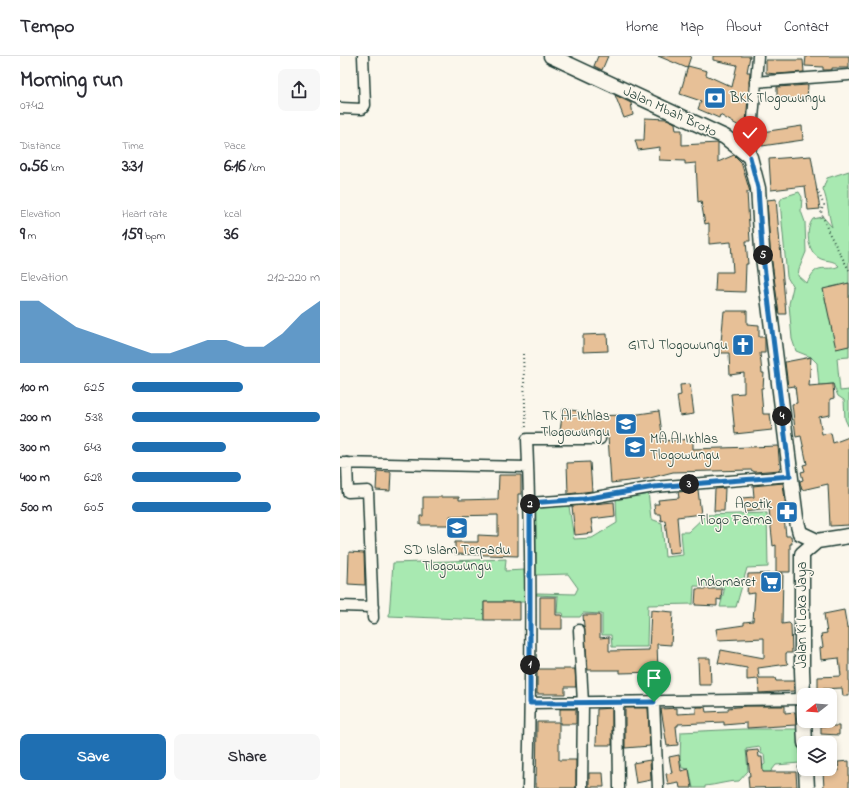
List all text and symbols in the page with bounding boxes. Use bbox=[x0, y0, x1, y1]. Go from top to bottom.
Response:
text: Tempo bbox=[20, 14, 74, 41]
text: Home bbox=[626, 17, 658, 38]
text: Map bbox=[680, 17, 704, 38]
text: About bbox=[726, 17, 762, 38]
text: Contact bbox=[784, 17, 829, 38]
text: Morning run bbox=[20, 65, 123, 97]
button: share bbox=[278, 69, 320, 111]
street label: Jalan Mbah Broto bbox=[620, 81, 720, 143]
bank icon: BKK Tlogowungu bbox=[702, 85, 728, 111]
place label: BKK Tlogowungu bbox=[729, 88, 826, 110]
text: 07:42 bbox=[20, 96, 44, 115]
pin bbox=[733, 116, 767, 157]
icon: check bbox=[739, 122, 761, 144]
text: Distance bbox=[20, 138, 61, 154]
text: Time bbox=[122, 138, 144, 154]
text: Pace bbox=[224, 138, 245, 154]
text: 0.56 bbox=[20, 154, 48, 179]
text: 3:31 bbox=[122, 154, 143, 179]
text: 6:16 bbox=[224, 154, 246, 179]
text: km bbox=[48, 160, 64, 176]
text: /km bbox=[246, 160, 265, 176]
text: Elevation bbox=[20, 206, 60, 222]
text: Heart rate bbox=[122, 206, 167, 222]
text: kcal bbox=[224, 206, 242, 222]
text: 9 bbox=[20, 222, 25, 247]
text: 159 bbox=[122, 222, 142, 247]
text: 36 bbox=[224, 222, 239, 247]
text: m bbox=[25, 228, 36, 244]
text: bpm bbox=[142, 228, 165, 244]
pin: 5 bbox=[753, 245, 773, 265]
text: 5 bbox=[760, 247, 766, 263]
text: Elevation bbox=[20, 268, 68, 287]
text: 212–220 m bbox=[267, 268, 320, 287]
church icon: GITJ Tlogowungu bbox=[730, 332, 756, 358]
place label: GITJ Tlogowungu bbox=[628, 335, 728, 357]
text: 100 m bbox=[20, 378, 49, 397]
text: 6:25 bbox=[84, 378, 105, 397]
place label: TK Al-Ikhlas Tlogowungu bbox=[540, 406, 610, 444]
pin: 4 bbox=[772, 406, 792, 426]
text: 200 m bbox=[20, 408, 51, 427]
text: 5:38 bbox=[84, 408, 103, 427]
text: 4 bbox=[780, 408, 784, 424]
school or university icon: TK Al-Ikhlas Tlogowungu bbox=[613, 411, 639, 437]
place label: MA Al Ikhlas Tlogowungu bbox=[650, 429, 720, 467]
school or university icon: MA Al Ikhlas Tlogowungu bbox=[622, 434, 648, 460]
text: 300 m bbox=[20, 438, 50, 457]
text: 6:43 bbox=[84, 438, 102, 457]
text: 400 m bbox=[20, 468, 50, 487]
text: 6:28 bbox=[84, 468, 102, 487]
pin: 3 bbox=[679, 474, 699, 494]
text: 3 bbox=[687, 476, 691, 492]
pin: 2 bbox=[520, 494, 540, 514]
place label: Apotik Tlogo Farma bbox=[698, 494, 773, 532]
text: 2 bbox=[527, 496, 533, 512]
text: 500 m bbox=[20, 498, 52, 517]
text: 6:05 bbox=[84, 498, 104, 517]
pharmacy icon: Apotik Tlogo Farma bbox=[774, 499, 800, 525]
school or university icon: SD Islam Terpadu Tlogowungu bbox=[444, 515, 470, 541]
place label: SD Islam Terpadu Tlogowungu bbox=[403, 540, 511, 578]
street label: Jalan Ki Loka Jaya bbox=[792, 562, 814, 668]
supermarket icon: Indomaret bbox=[758, 569, 784, 595]
place label: Indomaret bbox=[697, 572, 756, 593]
pin: 1 bbox=[520, 655, 540, 675]
text: 1 bbox=[528, 657, 532, 673]
pin bbox=[637, 661, 671, 702]
icon: arrive bbox=[643, 667, 665, 689]
north arrow bbox=[797, 688, 837, 728]
map controls bbox=[797, 688, 837, 776]
button: Save bbox=[20, 734, 166, 780]
button: Share bbox=[174, 734, 320, 780]
button: layers bbox=[797, 736, 837, 776]

